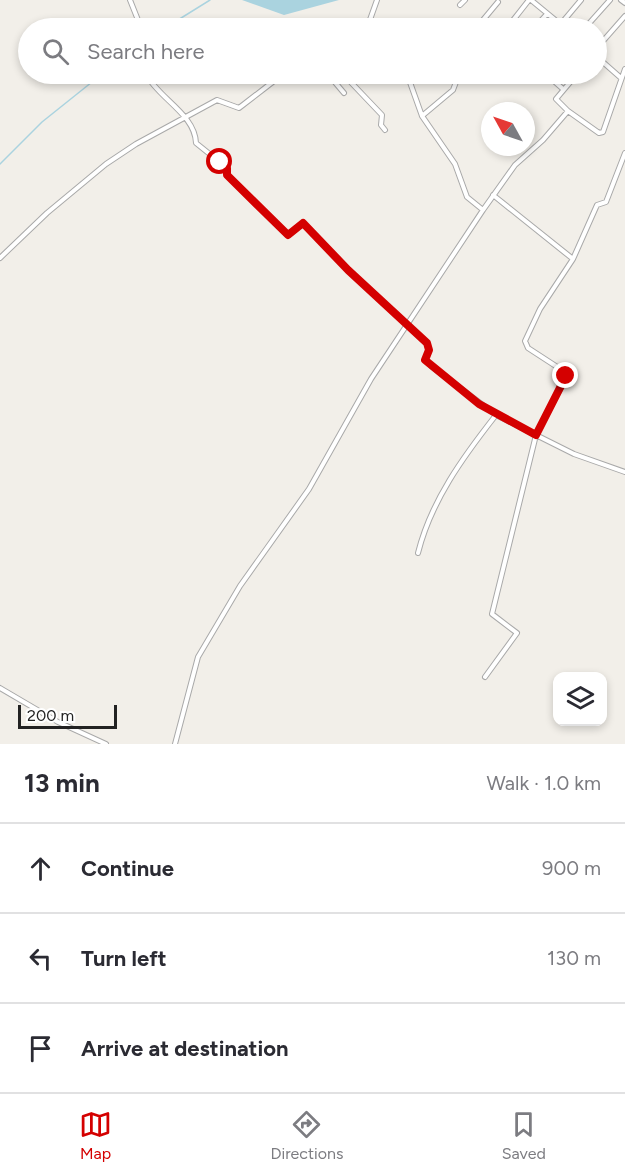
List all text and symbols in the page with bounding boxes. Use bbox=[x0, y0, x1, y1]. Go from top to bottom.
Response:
search box bbox=[18, 18, 607, 84]
icon: search bbox=[39, 35, 72, 68]
text: Search here bbox=[87, 38, 205, 65]
north arrow bbox=[481, 102, 535, 156]
route start bbox=[206, 148, 232, 174]
route end bbox=[552, 362, 578, 388]
map controls bbox=[553, 672, 607, 726]
button: layers bbox=[553, 672, 607, 726]
scale bar bbox=[18, 702, 117, 730]
text: 200 m bbox=[27, 706, 74, 725]
text: 13 min bbox=[24, 767, 100, 799]
text: Walk · 1.0 km bbox=[486, 771, 601, 795]
icon: ahead bbox=[24, 852, 57, 885]
text: Continue bbox=[81, 855, 174, 882]
text: 900 m bbox=[542, 856, 601, 880]
icon: left bbox=[24, 942, 57, 975]
text: Turn left bbox=[81, 945, 167, 972]
text: 130 m bbox=[547, 946, 601, 970]
icon: arrive bbox=[24, 1032, 57, 1065]
text: Arrive at destination bbox=[81, 1035, 289, 1062]
tab: Map bbox=[79, 1108, 112, 1163]
tab: Directions bbox=[270, 1108, 343, 1163]
tab: Saved bbox=[502, 1108, 546, 1163]

